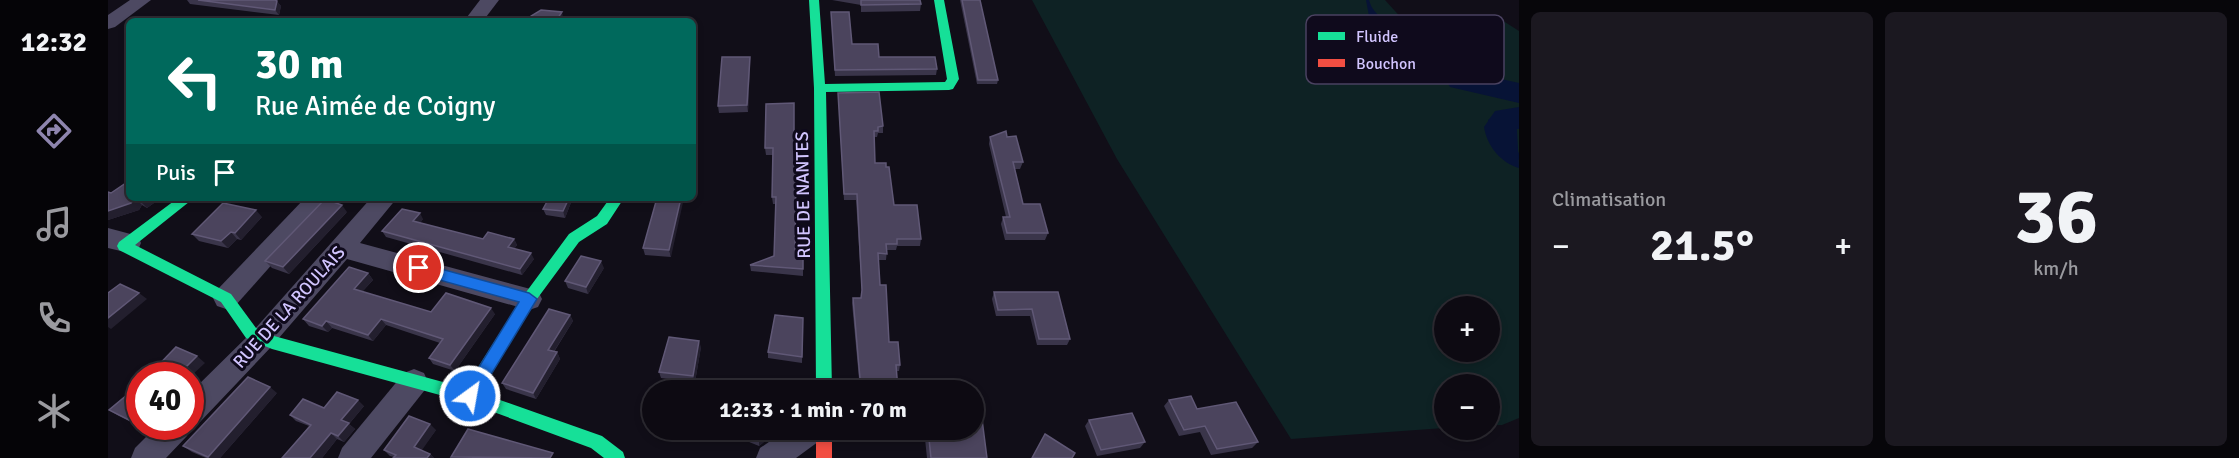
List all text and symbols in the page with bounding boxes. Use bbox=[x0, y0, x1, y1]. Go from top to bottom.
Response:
legend bbox=[1306, 15, 1504, 84]
text: 12:32 bbox=[21, 26, 87, 59]
text: Fluide bbox=[1356, 27, 1398, 47]
text: 30 m bbox=[255, 39, 344, 90]
icon: left bbox=[156, 42, 234, 120]
text: Bouchon bbox=[1356, 54, 1416, 74]
text: Rue Aimée de Coigny bbox=[255, 90, 495, 123]
icon: directions bbox=[33, 110, 75, 152]
street label: RUE DE NANTES bbox=[791, 131, 815, 259]
icon: arrive bbox=[208, 156, 241, 189]
text: Puis bbox=[156, 159, 196, 186]
text: 36 bbox=[2014, 169, 2098, 265]
text: Climatisation bbox=[1552, 187, 1666, 212]
icon: music bbox=[33, 203, 75, 245]
text: 21.5° bbox=[1650, 218, 1754, 273]
text: − bbox=[1552, 226, 1570, 267]
text: + bbox=[1834, 226, 1852, 267]
street label: RUE DE LA ROULAIS bbox=[228, 241, 350, 373]
pin bbox=[393, 242, 444, 293]
icon: arrive bbox=[402, 251, 435, 284]
text: km/h bbox=[2033, 256, 2079, 281]
map controls bbox=[1434, 296, 1500, 440]
button: + bbox=[1434, 296, 1500, 362]
icon: phone bbox=[33, 297, 75, 339]
speed limit sign: 40 bbox=[126, 362, 204, 440]
position arrow bbox=[438, 364, 502, 428]
button: − bbox=[1434, 374, 1500, 440]
icon: climate bbox=[33, 390, 75, 432]
text: 12:33 · 1 min · 70 m bbox=[719, 396, 907, 423]

